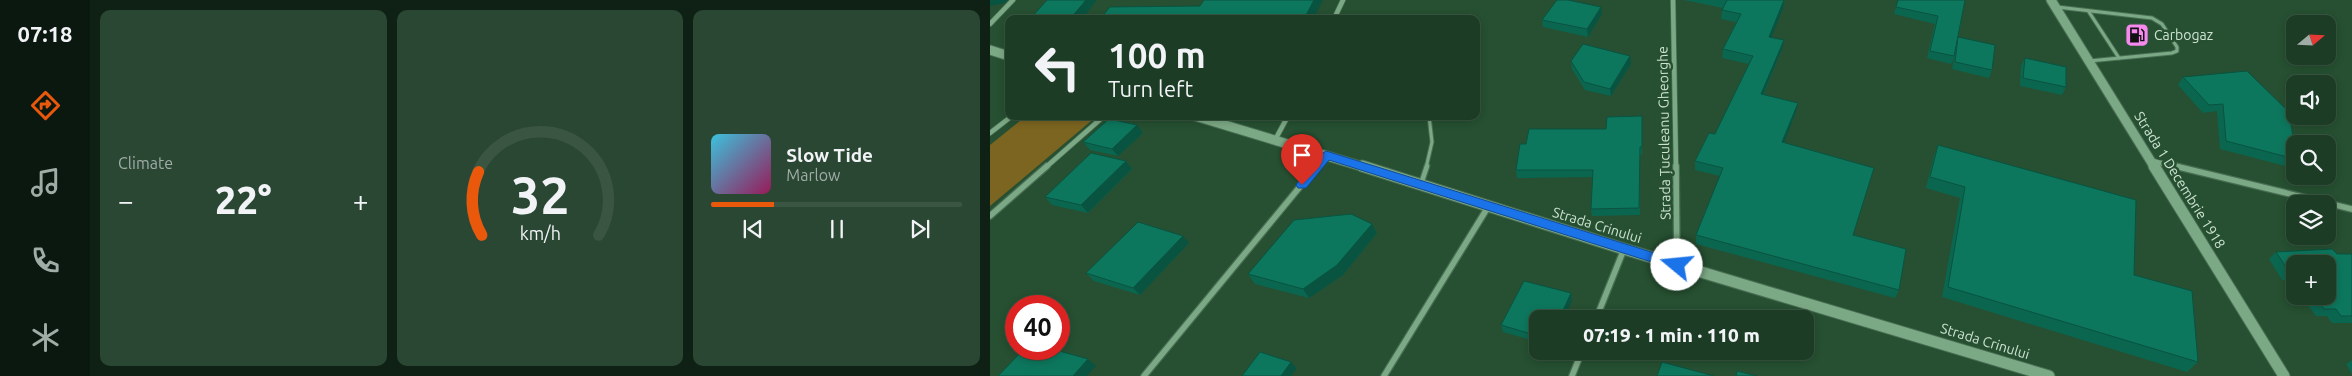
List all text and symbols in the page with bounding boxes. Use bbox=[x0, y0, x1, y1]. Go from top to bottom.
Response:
north arrow bbox=[2286, 15, 2336, 65]
map controls bbox=[2286, 15, 2336, 305]
text: 07:18 bbox=[17, 21, 73, 46]
fuel station icon: Carbogaz bbox=[2124, 22, 2150, 48]
place label: Carbogaz bbox=[2154, 27, 2213, 43]
icon: left bbox=[1025, 35, 1090, 100]
text: 100 m bbox=[1108, 35, 1206, 75]
street label: Strada Țuculeanu Gheorghe bbox=[1654, 46, 1674, 220]
button: sound bbox=[2286, 75, 2336, 125]
text: Turn left bbox=[1108, 76, 1193, 101]
icon: directions bbox=[28, 88, 63, 123]
street label: Strada 1 Decembrie 1918 bbox=[2131, 109, 2229, 251]
pin bbox=[1281, 134, 1323, 185]
button: search bbox=[2286, 135, 2336, 185]
icon: arrive bbox=[1288, 141, 1316, 169]
text: Slow Tide bbox=[786, 144, 873, 166]
text: Climate bbox=[118, 154, 173, 172]
icon: music bbox=[28, 165, 63, 200]
text: 32 bbox=[511, 166, 569, 224]
text: Marlow bbox=[786, 166, 840, 184]
text: 22° bbox=[215, 179, 272, 221]
text: − bbox=[118, 185, 134, 216]
text: + bbox=[353, 185, 369, 216]
button: layers bbox=[2286, 195, 2336, 245]
street label: Strada Crinului bbox=[1551, 204, 1643, 246]
icon: previous bbox=[739, 215, 767, 243]
icon: pause bbox=[823, 215, 851, 243]
icon: next bbox=[906, 215, 934, 243]
text: km/h bbox=[519, 223, 561, 243]
position arrow bbox=[1650, 238, 1702, 290]
icon: phone bbox=[28, 243, 63, 278]
button: + bbox=[2286, 255, 2336, 305]
speed limit sign: 40 bbox=[1005, 295, 1070, 360]
icon: climate bbox=[28, 320, 63, 355]
street label: Strada Crinului bbox=[1939, 320, 2031, 362]
text: 07:19 · 1 min · 110 m bbox=[1583, 324, 1760, 346]

